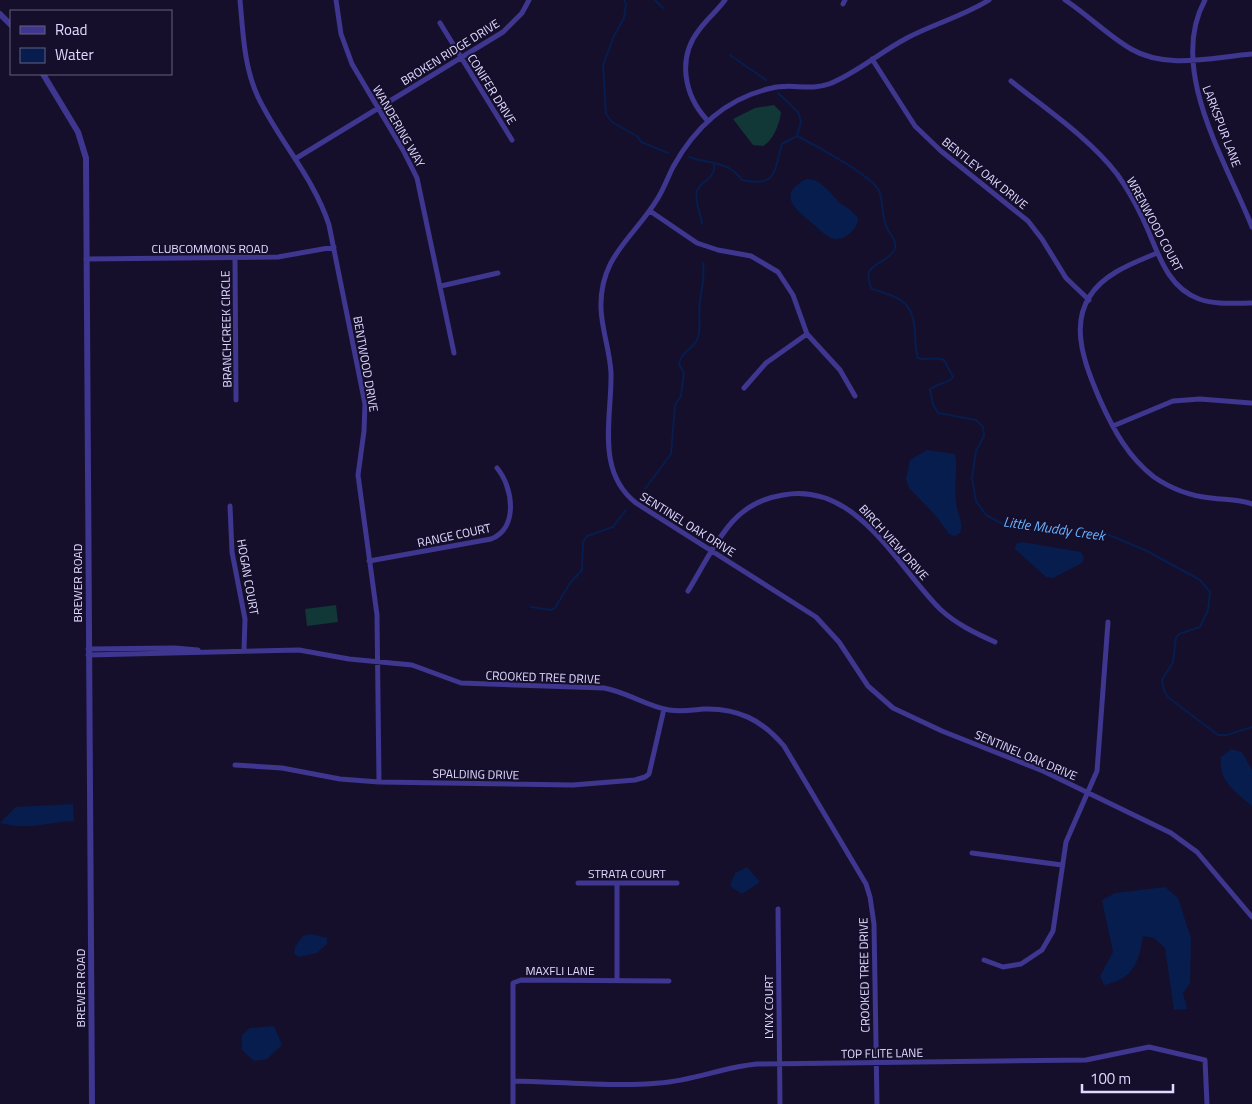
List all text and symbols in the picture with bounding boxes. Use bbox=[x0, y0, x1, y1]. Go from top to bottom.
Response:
legend bbox=[10, 10, 172, 75]
street label: BROKEN RIDGE DRIVE bbox=[397, 14, 503, 90]
text: Road bbox=[55, 18, 87, 41]
text: Water bbox=[55, 43, 94, 66]
street label: CONIFER DRIVE bbox=[463, 50, 521, 128]
street label: WANDERING WAY bbox=[368, 81, 430, 171]
street label: LARKSPUR LANE bbox=[1198, 82, 1246, 170]
street label: BENTLEY OAK DRIVE bbox=[938, 132, 1032, 214]
street label: WRENWOOD COURT bbox=[1122, 173, 1188, 276]
street label: CLUBCOMMONS ROAD bbox=[152, 239, 269, 258]
street label: BRANCHCREEK CIRCLE bbox=[215, 270, 237, 388]
street label: BENTWOOD DRIVE bbox=[348, 315, 384, 414]
street label: SENTINEL OAK DRIVE bbox=[636, 487, 740, 561]
street label: BIRCH VIEW DRIVE bbox=[855, 500, 934, 584]
water label: Little Muddy Creek bbox=[1002, 510, 1108, 546]
street label: RANGE COURT bbox=[415, 518, 493, 552]
street label: HOGAN COURT bbox=[232, 537, 264, 617]
street label: BREWER ROAD bbox=[68, 543, 87, 622]
street label: CROOKED TREE DRIVE bbox=[485, 666, 601, 689]
street label: SENTINEL OAK DRIVE bbox=[972, 725, 1081, 785]
street label: SPALDING DRIVE bbox=[432, 764, 520, 784]
street label: STRATA COURT bbox=[588, 864, 667, 883]
street label: CROOKED TREE DRIVE bbox=[853, 917, 875, 1033]
street label: BREWER ROAD bbox=[71, 948, 90, 1027]
street label: MAXFLI LANE bbox=[525, 961, 595, 980]
street label: LYNX COURT bbox=[759, 974, 778, 1039]
street label: TOP FLITE LANE bbox=[841, 1043, 924, 1063]
scale bar bbox=[1082, 1062, 1173, 1094]
text: 100 m bbox=[1090, 1067, 1131, 1090]

